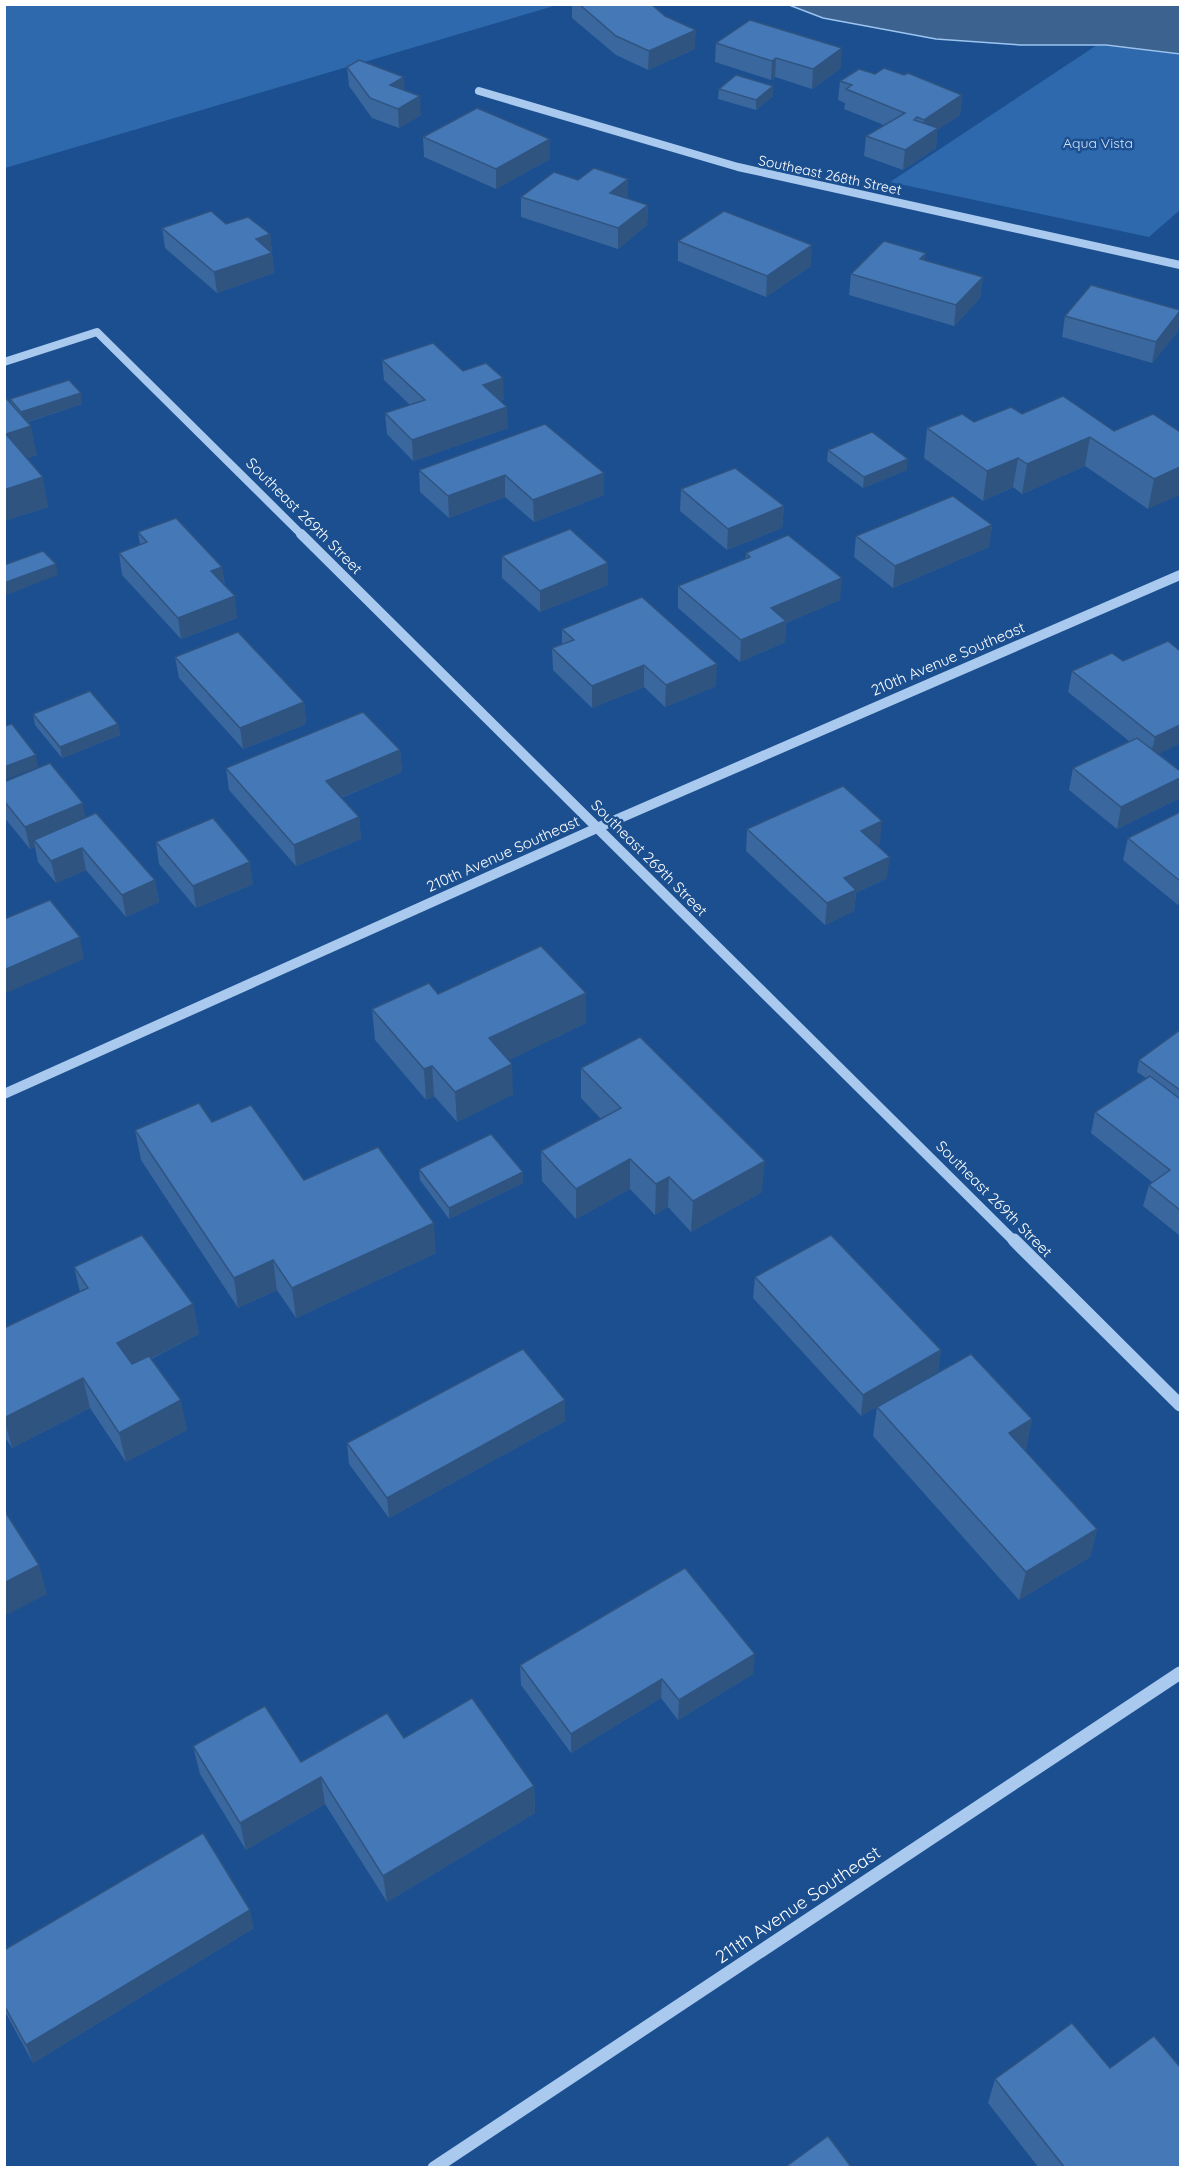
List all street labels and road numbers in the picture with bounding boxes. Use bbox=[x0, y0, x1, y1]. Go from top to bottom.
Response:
street label: Southeast 268th Street bbox=[757, 151, 904, 199]
street label: Southeast 269th Street bbox=[242, 453, 367, 578]
street label: 210th Avenue Southeast bbox=[868, 618, 1028, 700]
street label: Southeast 269th Street bbox=[587, 795, 712, 920]
street label: 210th Avenue Southeast bbox=[423, 811, 582, 896]
street label: Southeast 269th Street bbox=[932, 1136, 1057, 1261]
street label: 211th Avenue Southeast bbox=[711, 1841, 885, 1968]

